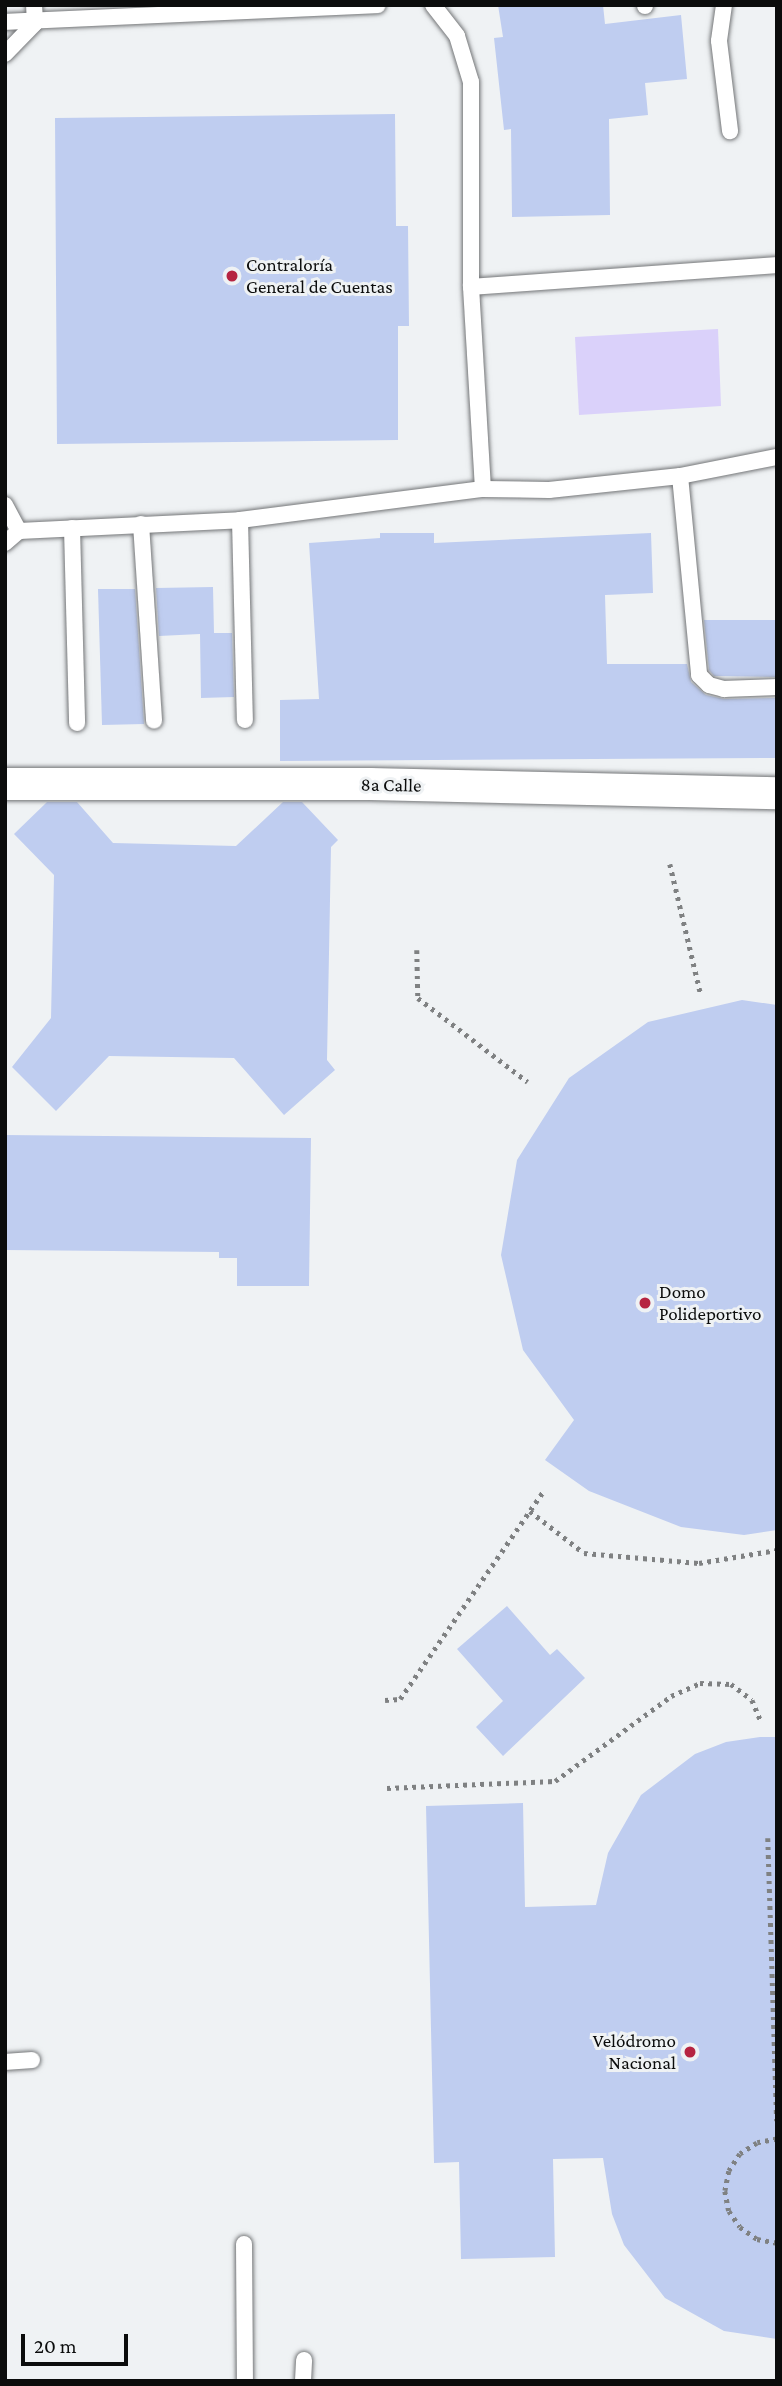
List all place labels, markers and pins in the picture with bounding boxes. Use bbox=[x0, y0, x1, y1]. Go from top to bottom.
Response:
place label: Contraloría General de Cuentas bbox=[246, 254, 393, 298]
marker: Contraloría General de Cuentas bbox=[224, 268, 240, 284]
place label: Domo Polideportivo bbox=[659, 1281, 761, 1325]
marker: Domo Polideportivo bbox=[637, 1295, 653, 1311]
place label: Velódromo Nacional bbox=[593, 2030, 676, 2074]
marker: Velódromo Nacional bbox=[682, 2044, 698, 2060]

